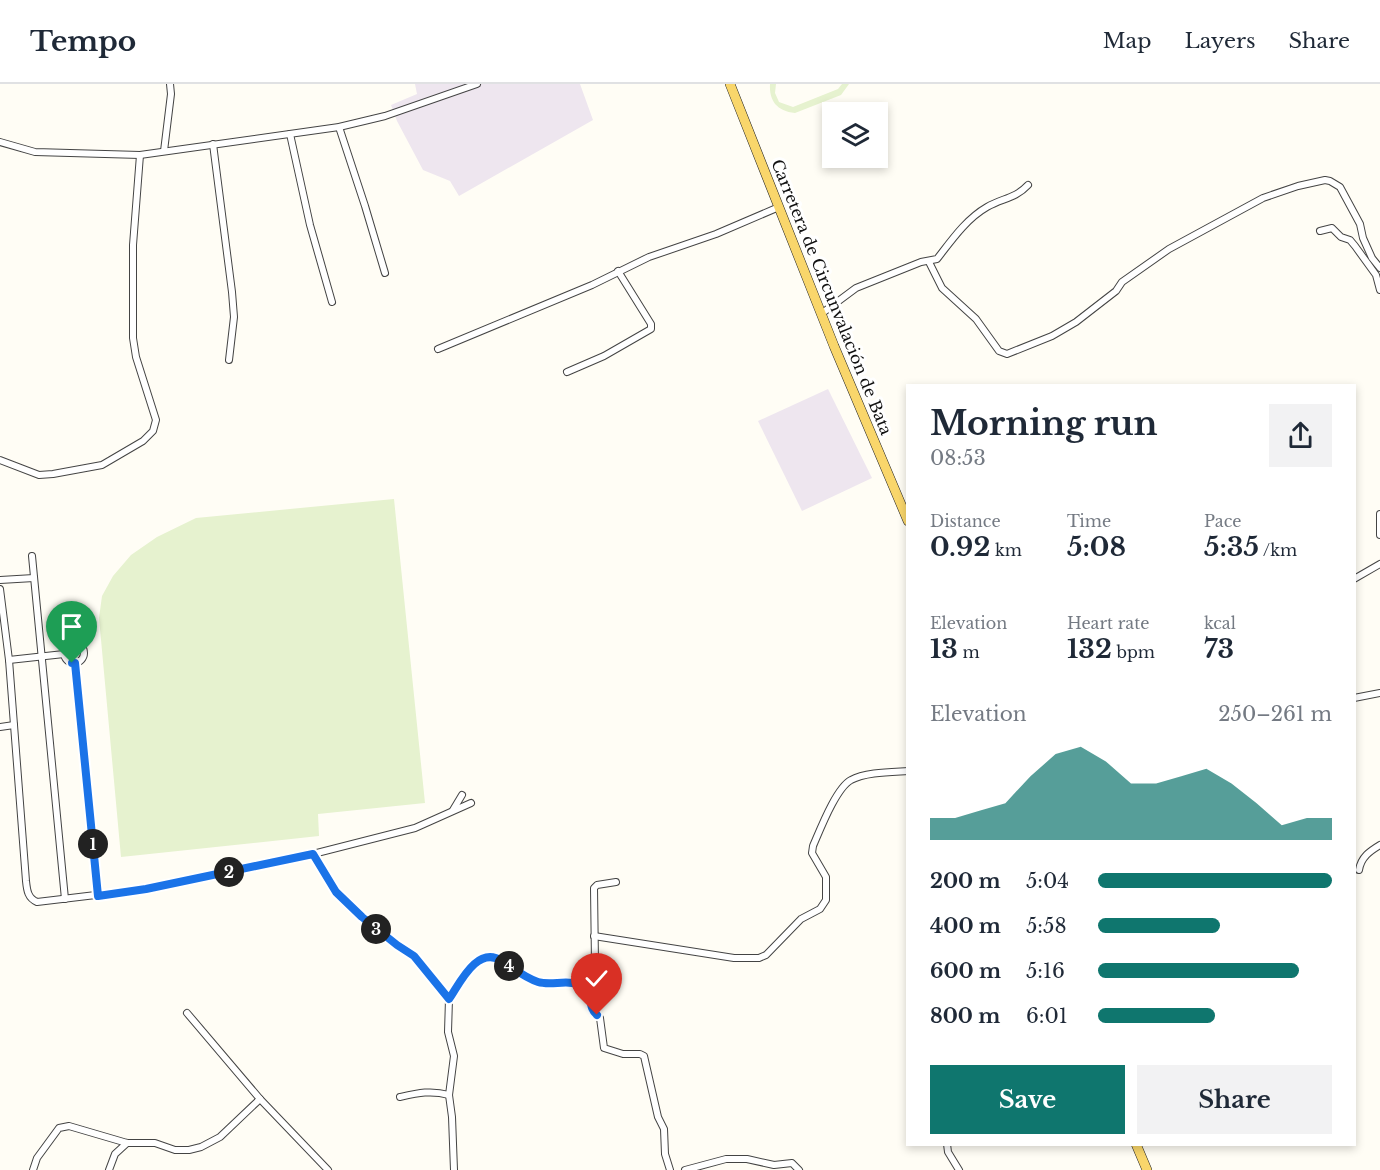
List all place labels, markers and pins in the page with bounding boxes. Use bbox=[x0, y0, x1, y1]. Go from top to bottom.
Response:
pin bbox=[46, 601, 97, 663]
pin: 1 bbox=[78, 829, 108, 859]
pin: 2 bbox=[214, 857, 244, 887]
pin: 3 bbox=[361, 914, 391, 944]
pin: 4 bbox=[494, 951, 524, 981]
pin bbox=[571, 953, 622, 1015]

